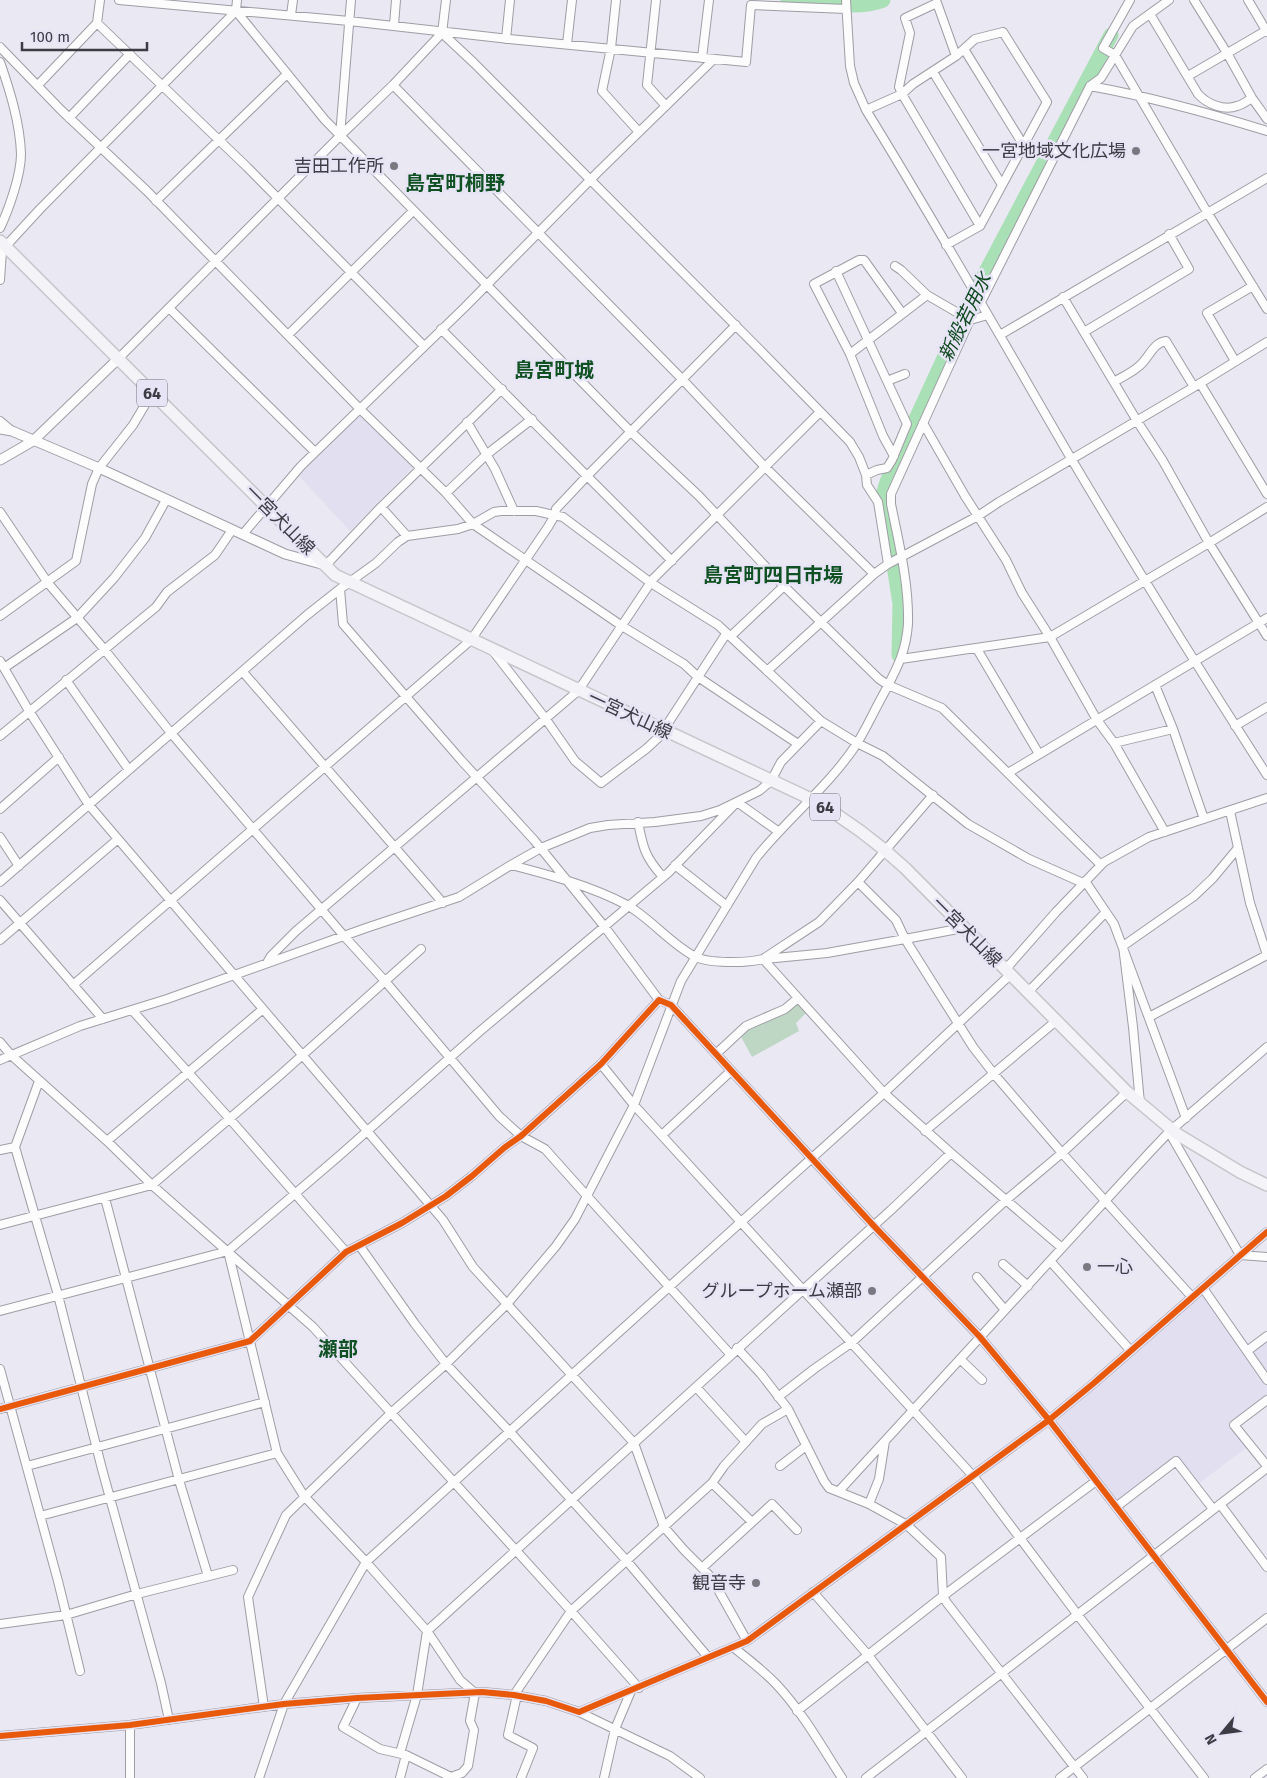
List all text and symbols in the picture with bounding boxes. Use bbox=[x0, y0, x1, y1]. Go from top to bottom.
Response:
scale bar bbox=[22, 20, 148, 52]
text: 100 m bbox=[30, 28, 70, 46]
place label: 一宮地域文化広場 bbox=[982, 140, 1126, 162]
marker: 一宮地域文化広場 bbox=[1130, 145, 1142, 157]
place label: 吉田工作所 bbox=[294, 155, 384, 177]
marker: 吉田工作所 bbox=[388, 160, 400, 172]
district label: 島宮町桐野 bbox=[405, 171, 505, 195]
water label: 新般若用水 bbox=[934, 267, 997, 365]
district label: 島宮町城 bbox=[514, 358, 594, 382]
road number: 64 bbox=[137, 379, 167, 406]
street label: 一宮犬山線 bbox=[240, 480, 320, 560]
district label: 島宮町四日市場 bbox=[703, 563, 843, 587]
street label: 一宮犬山線 bbox=[585, 686, 675, 744]
road number: 64 bbox=[810, 794, 840, 820]
street label: 一宮犬山線 bbox=[927, 892, 1007, 972]
place label: 一心 bbox=[1097, 1256, 1133, 1278]
marker: 一心 bbox=[1081, 1261, 1093, 1273]
place label: グループホーム瀬部 bbox=[702, 1280, 862, 1302]
marker: グループホーム瀬部 bbox=[866, 1285, 878, 1297]
district label: 瀬部 bbox=[318, 1337, 358, 1361]
place label: 観音寺 bbox=[692, 1572, 746, 1594]
marker: 観音寺 bbox=[750, 1577, 762, 1589]
north arrow bbox=[1197, 1708, 1247, 1758]
text: N bbox=[1201, 1731, 1221, 1747]

